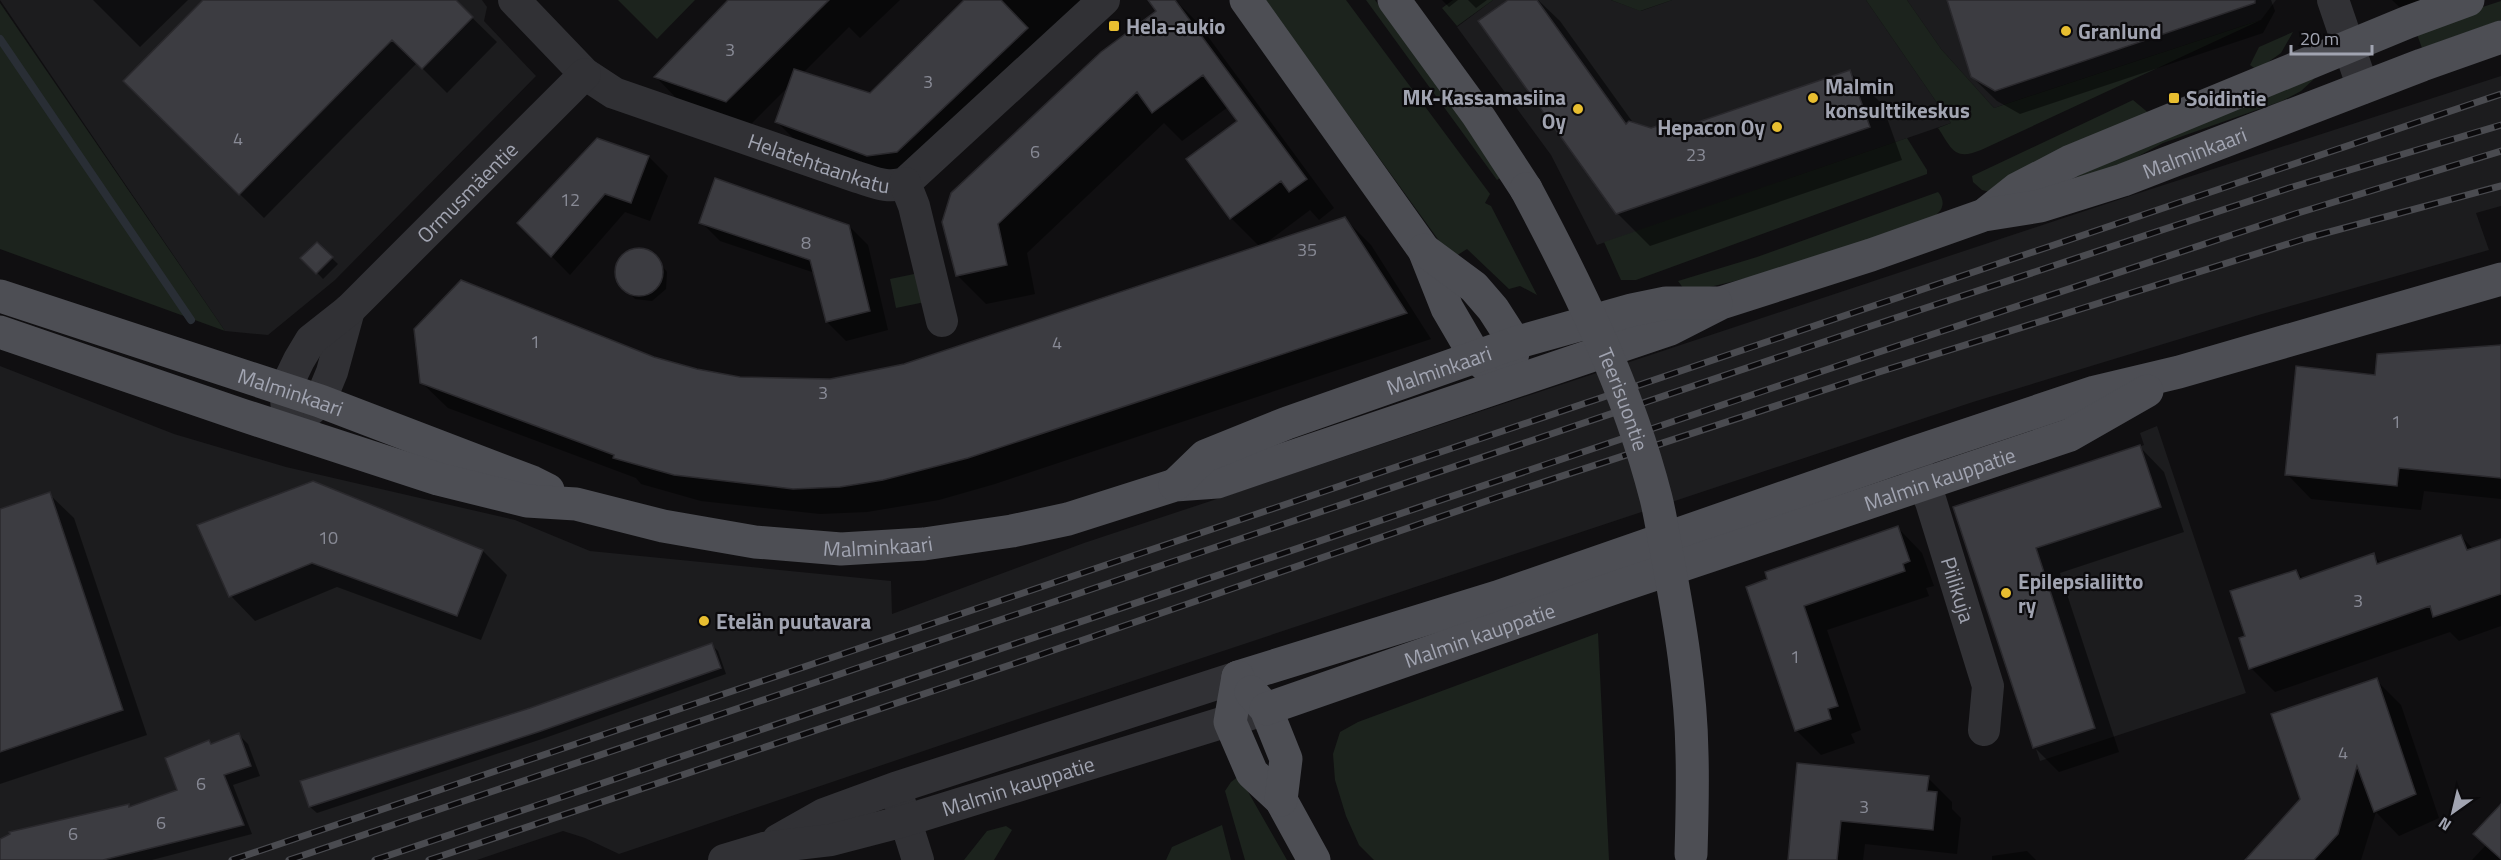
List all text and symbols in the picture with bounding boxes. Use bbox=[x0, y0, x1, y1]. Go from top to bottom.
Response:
place label: Hela-aukio bbox=[1126, 10, 1226, 42]
place label: Granlund bbox=[2078, 15, 2161, 47]
scale bar bbox=[2291, 18, 2372, 56]
marker: Hela-aukio bbox=[1107, 19, 1121, 33]
marker: Granlund bbox=[2059, 24, 2073, 38]
text: 20 m bbox=[2300, 25, 2339, 52]
house number: 3 bbox=[725, 36, 735, 63]
house number: 3 bbox=[923, 68, 933, 95]
place label: Malmin konsulttikeskus bbox=[1825, 70, 1970, 126]
place label: MK-Kassamasiina Oy bbox=[1402, 81, 1566, 137]
place label: Soidintie bbox=[2186, 82, 2266, 114]
marker: Malmin konsulttikeskus bbox=[1806, 91, 1820, 105]
marker: Soidintie bbox=[2167, 91, 2181, 105]
marker: MK-Kassamasiina Oy bbox=[1571, 102, 1585, 116]
place label: Hepacon Oy bbox=[1657, 111, 1765, 143]
street label: Malminkaari bbox=[2138, 118, 2251, 187]
marker: Hepacon Oy bbox=[1770, 120, 1784, 134]
house number: 4 bbox=[233, 125, 243, 152]
street label: Helatehtaankatu bbox=[744, 125, 892, 201]
street label: Ormusmäentie bbox=[409, 134, 525, 250]
house number: 6 bbox=[1030, 138, 1040, 165]
house number: 23 bbox=[1686, 141, 1706, 168]
house number: 12 bbox=[560, 186, 580, 213]
house number: 8 bbox=[801, 229, 811, 256]
house number: 35 bbox=[1297, 236, 1317, 263]
house number: 1 bbox=[530, 328, 540, 355]
house number: 4 bbox=[1052, 329, 1062, 356]
street label: Malminkaari bbox=[1382, 337, 1496, 403]
street label: Teerisuontie bbox=[1590, 343, 1657, 455]
street label: Malminkaari bbox=[234, 359, 348, 424]
house number: 3 bbox=[818, 379, 828, 406]
house number: 1 bbox=[2391, 408, 2401, 435]
street label: Malmin kauppatie bbox=[1860, 438, 2020, 519]
house number: 10 bbox=[318, 524, 338, 551]
street label: Malminkaari bbox=[822, 527, 935, 565]
street label: Piilikuja bbox=[1933, 553, 1984, 627]
place label: Epilepsialiitto ry bbox=[2018, 565, 2143, 621]
marker: Epilepsialiitto ry bbox=[1999, 586, 2013, 600]
house number: 3 bbox=[2353, 587, 2363, 614]
street label: Malmin kauppatie bbox=[1400, 594, 1559, 676]
place label: Etelän puutavara bbox=[716, 605, 871, 637]
marker: Etelän puutavara bbox=[697, 614, 711, 628]
house number: 1 bbox=[1790, 643, 1800, 670]
house number: 4 bbox=[2338, 739, 2348, 766]
street label: Malmin kauppatie bbox=[938, 747, 1098, 824]
house number: 6 bbox=[196, 770, 206, 797]
north arrow bbox=[2423, 782, 2483, 842]
house number: 3 bbox=[1859, 793, 1869, 820]
house number: 6 bbox=[156, 809, 166, 836]
text: N bbox=[2433, 811, 2456, 837]
house number: 6 bbox=[68, 820, 78, 847]

